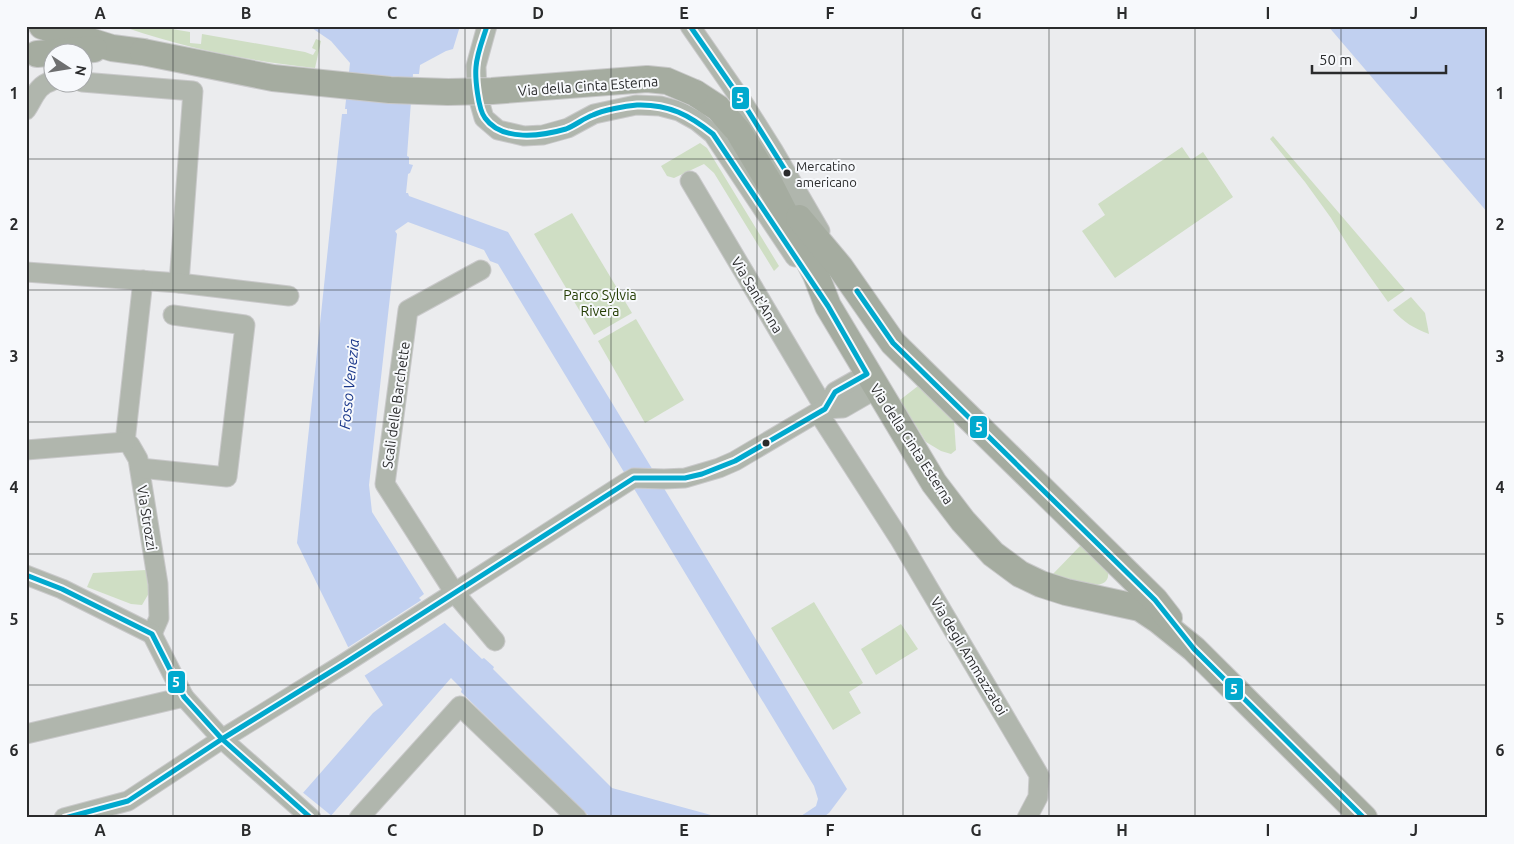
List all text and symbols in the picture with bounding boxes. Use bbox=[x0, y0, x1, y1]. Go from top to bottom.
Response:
text: A bbox=[94, 4, 106, 22]
text: B bbox=[241, 4, 251, 22]
text: C bbox=[387, 4, 397, 22]
text: D bbox=[532, 4, 544, 22]
text: E bbox=[679, 4, 689, 22]
text: F bbox=[826, 4, 835, 22]
text: G bbox=[970, 4, 982, 22]
text: H bbox=[1116, 4, 1128, 22]
text: I bbox=[1266, 4, 1270, 22]
text: J bbox=[1410, 4, 1418, 22]
north arrow bbox=[42, 42, 92, 92]
scale bar bbox=[1312, 42, 1445, 74]
text: 50 m bbox=[1319, 51, 1352, 68]
text: N bbox=[72, 64, 90, 77]
street label: Via della Cinta Esterna bbox=[517, 73, 659, 99]
text: 1 bbox=[9, 84, 19, 102]
text: 1 bbox=[1495, 84, 1505, 102]
line badge: 5 bbox=[731, 86, 750, 110]
text: 5 bbox=[736, 90, 744, 106]
place label: Mercatino americano bbox=[796, 159, 857, 189]
marker: Mercatino americano bbox=[782, 168, 792, 178]
text: 2 bbox=[9, 215, 19, 233]
text: 2 bbox=[1495, 215, 1505, 233]
street label: Via Sant'Anna bbox=[728, 254, 786, 336]
park label: Parco Sylvia Rivera bbox=[563, 287, 637, 319]
water label: Fosso Venezia bbox=[336, 338, 362, 430]
street label: Scali delle Barchette bbox=[379, 341, 413, 469]
text: 3 bbox=[9, 347, 19, 365]
text: 3 bbox=[1495, 347, 1505, 365]
street label: Via della Cinta Esterna bbox=[867, 381, 957, 507]
line badge: 5 bbox=[969, 415, 988, 439]
text: 5 bbox=[975, 419, 983, 435]
unlabelled marker bbox=[761, 438, 771, 448]
text: 4 bbox=[9, 478, 19, 496]
text: 4 bbox=[1495, 478, 1505, 496]
street label: Via Strozzi bbox=[134, 484, 160, 552]
street label: Via degli Ammazzatoi bbox=[927, 594, 1011, 718]
text: 5 bbox=[9, 610, 19, 628]
text: 5 bbox=[1495, 610, 1505, 628]
line badge: 5 bbox=[167, 670, 186, 694]
text: 5 bbox=[172, 674, 180, 690]
line badge: 5 bbox=[1224, 677, 1244, 701]
text: 5 bbox=[1230, 681, 1238, 697]
text: 6 bbox=[9, 741, 19, 759]
text: 6 bbox=[1495, 741, 1505, 759]
text: A bbox=[94, 821, 106, 839]
text: B bbox=[241, 821, 251, 839]
text: C bbox=[387, 821, 397, 839]
text: D bbox=[532, 821, 544, 839]
text: E bbox=[679, 821, 689, 839]
text: F bbox=[826, 821, 835, 839]
text: G bbox=[970, 821, 982, 839]
text: H bbox=[1116, 821, 1128, 839]
text: I bbox=[1266, 821, 1270, 839]
text: J bbox=[1410, 821, 1418, 839]

